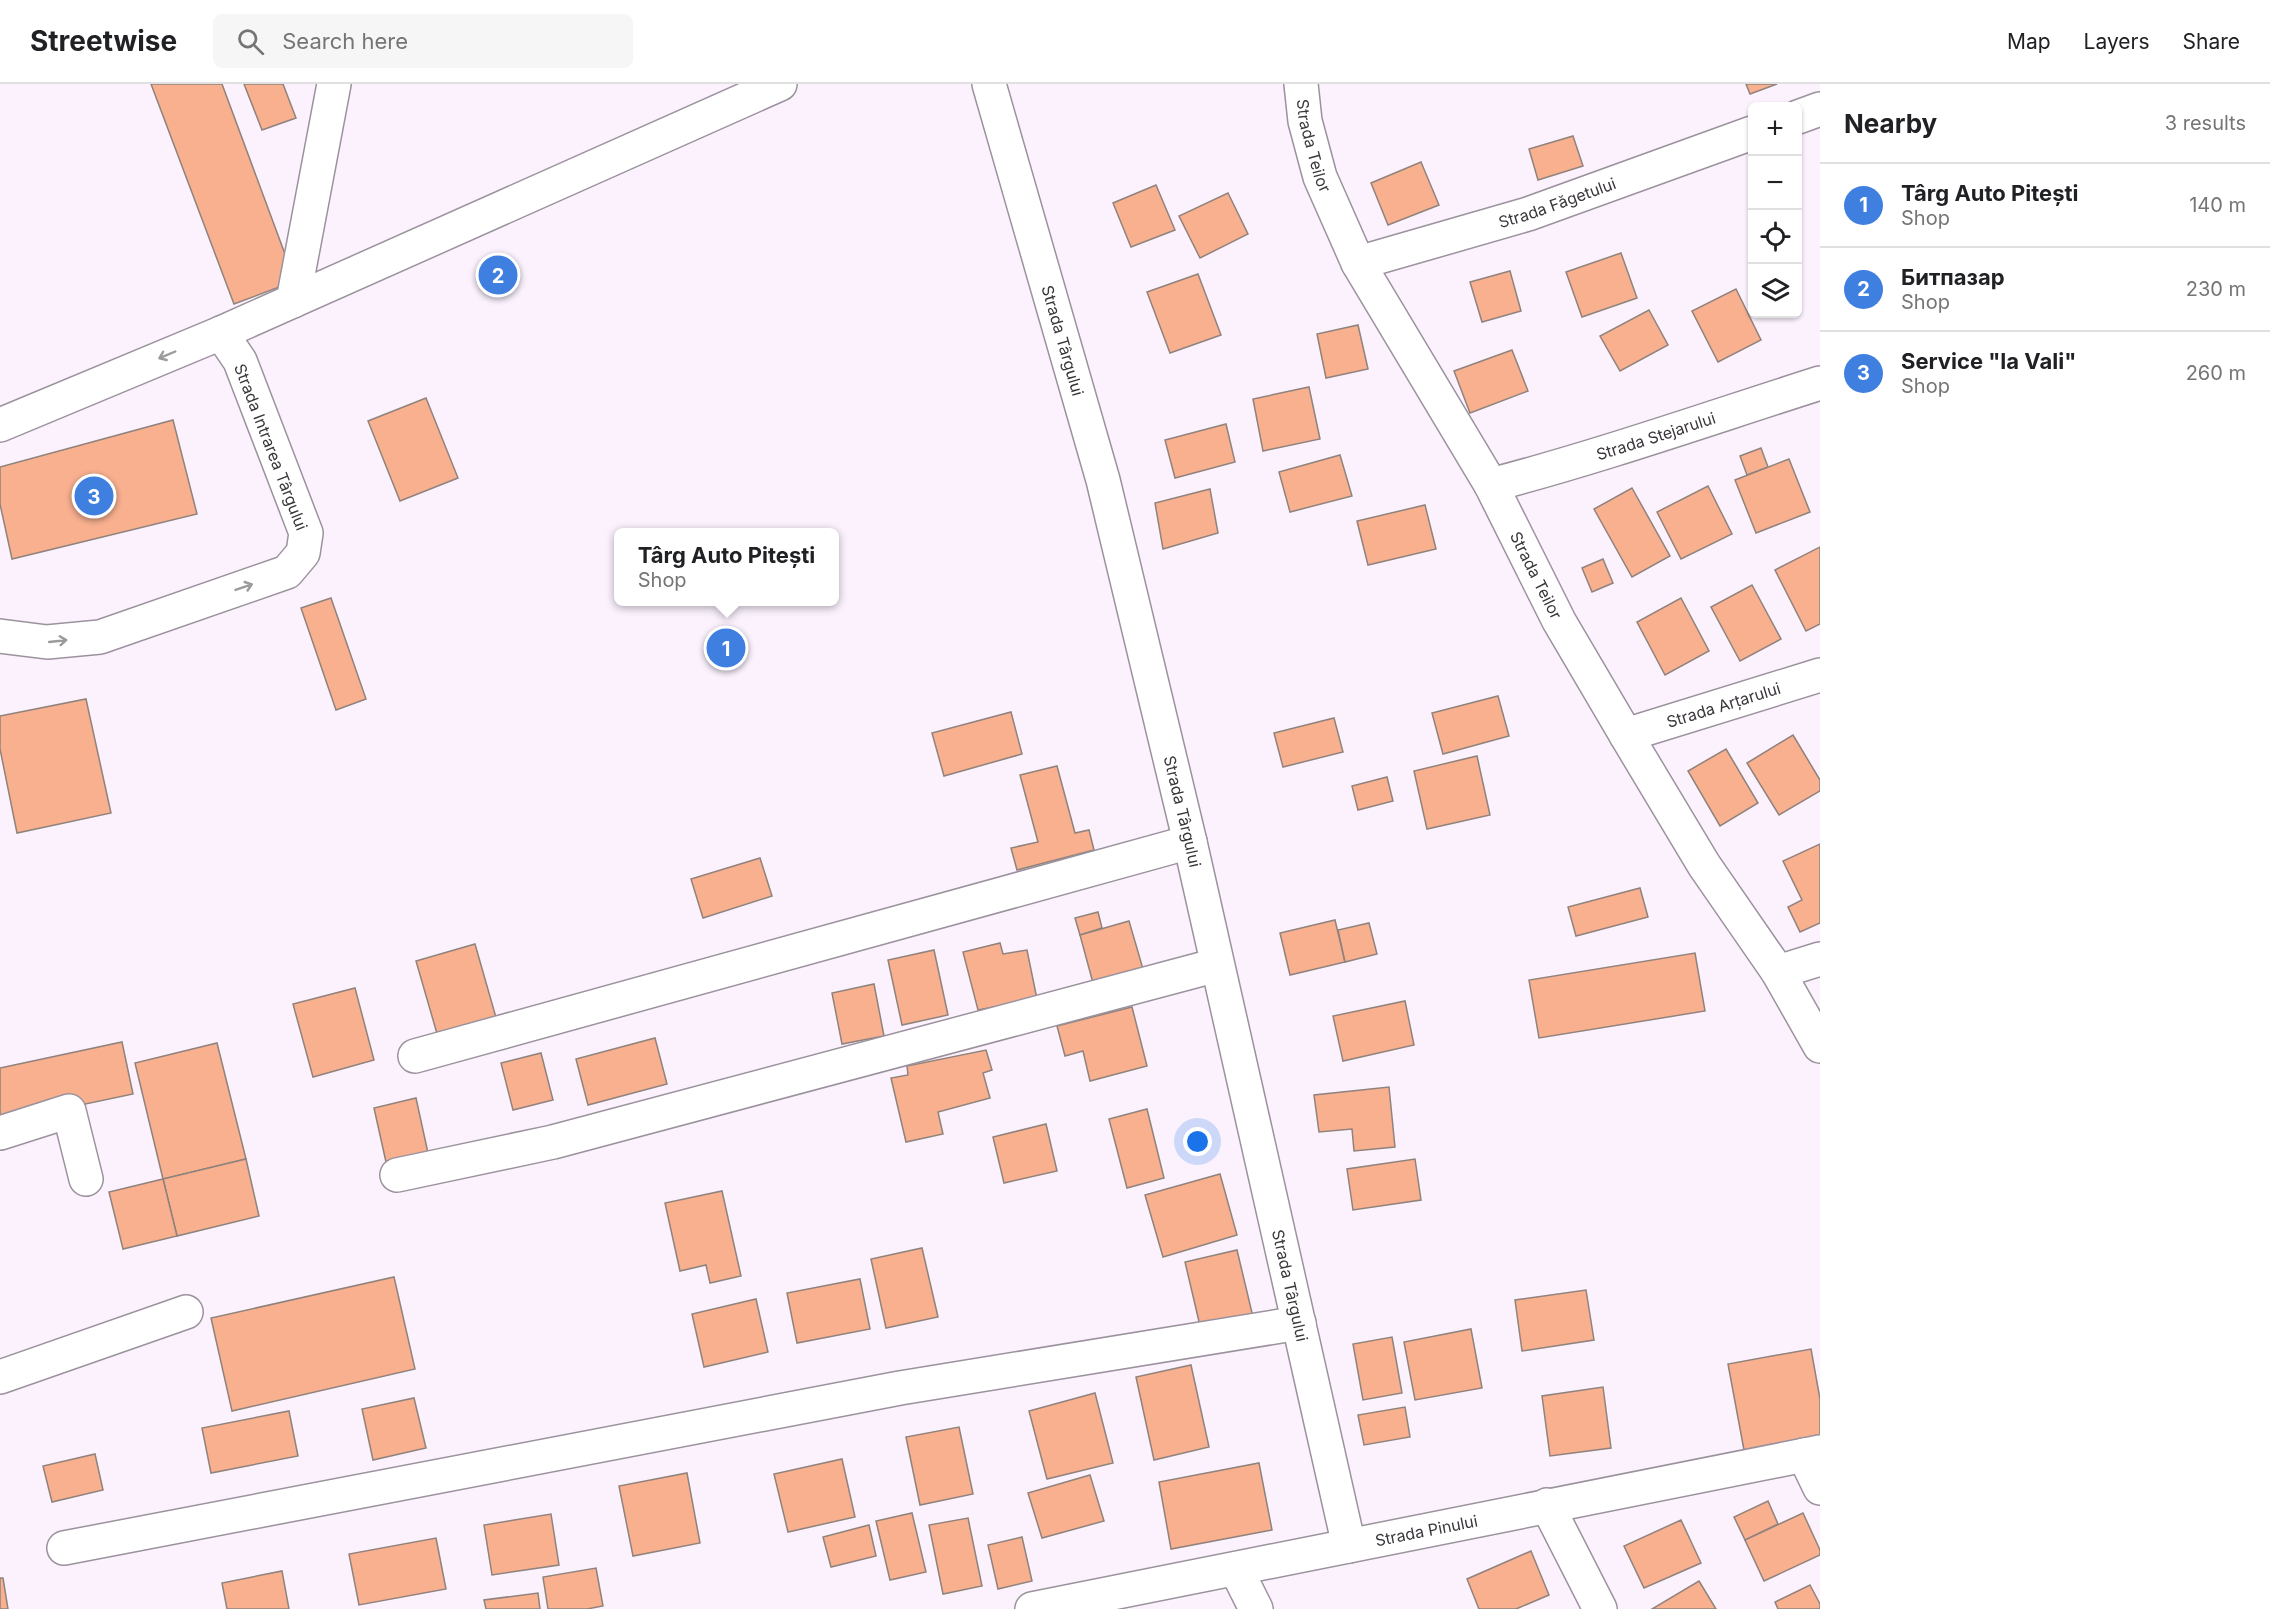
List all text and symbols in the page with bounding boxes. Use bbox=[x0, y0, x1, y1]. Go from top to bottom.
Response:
search box bbox=[213, 14, 633, 68]
text: Streetwise bbox=[30, 24, 177, 58]
icon: search bbox=[234, 25, 267, 58]
text: Search here bbox=[282, 28, 408, 54]
text: Map bbox=[2007, 29, 2051, 54]
text: Layers bbox=[2084, 29, 2150, 54]
text: Share bbox=[2183, 29, 2240, 54]
street label: Strada Teilor bbox=[1293, 98, 1335, 195]
map controls bbox=[1748, 102, 1802, 318]
button: + bbox=[1748, 102, 1802, 156]
text: Nearby bbox=[1844, 108, 1937, 139]
text: 3 results bbox=[2165, 111, 2246, 135]
button: − bbox=[1748, 156, 1802, 210]
street label: Strada Făgetului bbox=[1496, 173, 1618, 232]
text: Târg Auto Pitești bbox=[1901, 180, 2079, 206]
text: 1 bbox=[1859, 193, 1868, 217]
text: 140 m bbox=[2189, 193, 2246, 217]
text: Shop bbox=[1901, 206, 1950, 230]
button: locate bbox=[1748, 210, 1802, 264]
pin: 2 bbox=[478, 252, 518, 297]
button: layers bbox=[1748, 264, 1802, 318]
text: Битпазар bbox=[1901, 264, 2005, 290]
text: 2 bbox=[1857, 277, 1870, 301]
text: 230 m bbox=[2186, 277, 2246, 301]
street label: Strada Târgului bbox=[1037, 283, 1088, 398]
text: Shop bbox=[1901, 290, 1950, 314]
text: Service "la Vali" bbox=[1901, 348, 2076, 374]
one-way arrow bbox=[158, 350, 176, 361]
street label: Strada Intrarea Târgului bbox=[230, 361, 312, 533]
text: 3 bbox=[1857, 361, 1870, 385]
text: 260 m bbox=[2186, 361, 2246, 385]
text: Shop bbox=[1901, 374, 1950, 398]
street label: Strada Stejarului bbox=[1594, 408, 1718, 464]
pin: 3 bbox=[74, 474, 113, 518]
popup bbox=[614, 528, 839, 606]
street label: Strada Teilor bbox=[1506, 528, 1566, 623]
text: Târg Auto Pitești bbox=[638, 542, 815, 568]
text: Shop bbox=[638, 568, 687, 592]
one-way arrow bbox=[234, 580, 253, 591]
pin: 1 bbox=[706, 626, 746, 670]
one-way arrow bbox=[48, 635, 67, 646]
street label: Strada Arțarului bbox=[1664, 678, 1783, 732]
street label: Strada Târgului bbox=[1160, 754, 1205, 869]
your location bbox=[1183, 1127, 1212, 1156]
street label: Strada Târgului bbox=[1268, 1228, 1312, 1343]
street label: Strada Pinului bbox=[1373, 1510, 1479, 1550]

